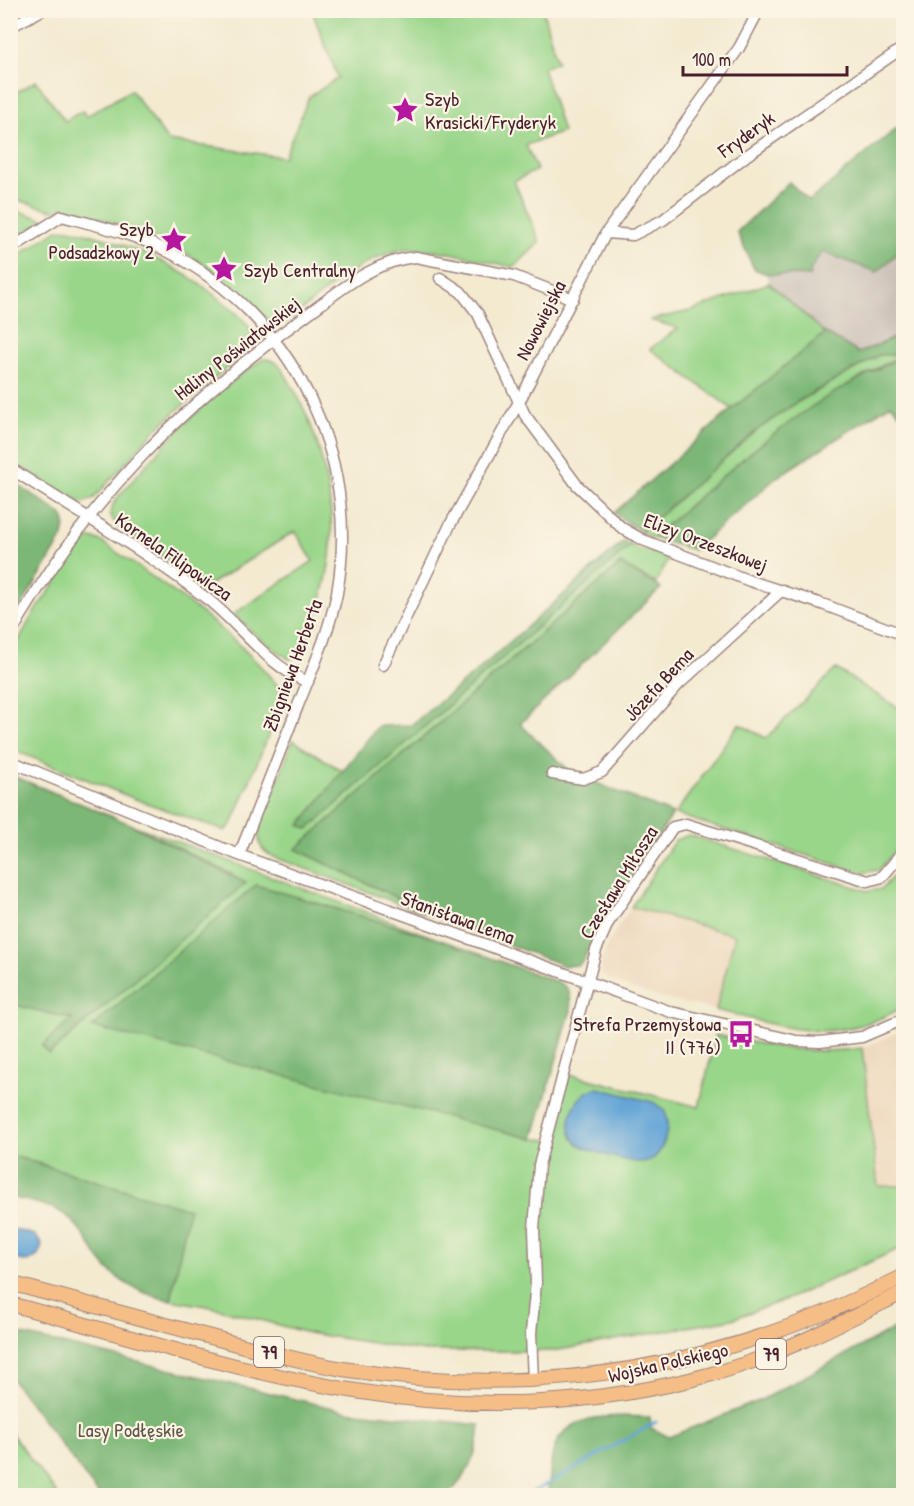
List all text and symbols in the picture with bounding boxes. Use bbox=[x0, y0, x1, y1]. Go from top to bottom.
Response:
scale bar bbox=[683, 39, 846, 77]
text: 100 m bbox=[692, 47, 731, 72]
place label: Szyb Krasicki/Fryderyk bbox=[425, 85, 556, 135]
place icon: Szyb Krasicki/Fryderyk bbox=[390, 95, 420, 125]
street label: Fryderyk bbox=[711, 104, 780, 164]
place label: Szyb Podsadzkowy 2 bbox=[49, 215, 155, 265]
place icon: Szyb Podsadzkowy 2 bbox=[159, 225, 189, 255]
place icon: Szyb Centralny bbox=[209, 254, 239, 284]
place label: Szyb Centralny bbox=[244, 256, 356, 283]
street label: Nowowiejska bbox=[508, 275, 572, 365]
street label: Haliny Poświatowskiej bbox=[168, 290, 306, 406]
street label: Kornela Filipowicza bbox=[110, 506, 238, 607]
street label: Elizy Orzeszkowej bbox=[640, 506, 772, 578]
street label: Zbigniewa Herberta bbox=[256, 595, 328, 735]
street label: Józefa Bema bbox=[617, 641, 699, 727]
street label: Czesława Miłosza bbox=[573, 820, 664, 944]
street label: Stanisława Lema bbox=[397, 884, 519, 950]
place label: Strefa Przemysłowa II (776) bbox=[573, 1010, 721, 1060]
bus stop icon: Strefa Przemysłowa II (776) bbox=[726, 1019, 756, 1049]
street label: Wojska Polskiego bbox=[606, 1335, 730, 1389]
road number: 79 bbox=[254, 1337, 284, 1367]
road number: 79 bbox=[756, 1339, 786, 1369]
park label: Lasy Podłęskie bbox=[78, 1416, 184, 1443]

